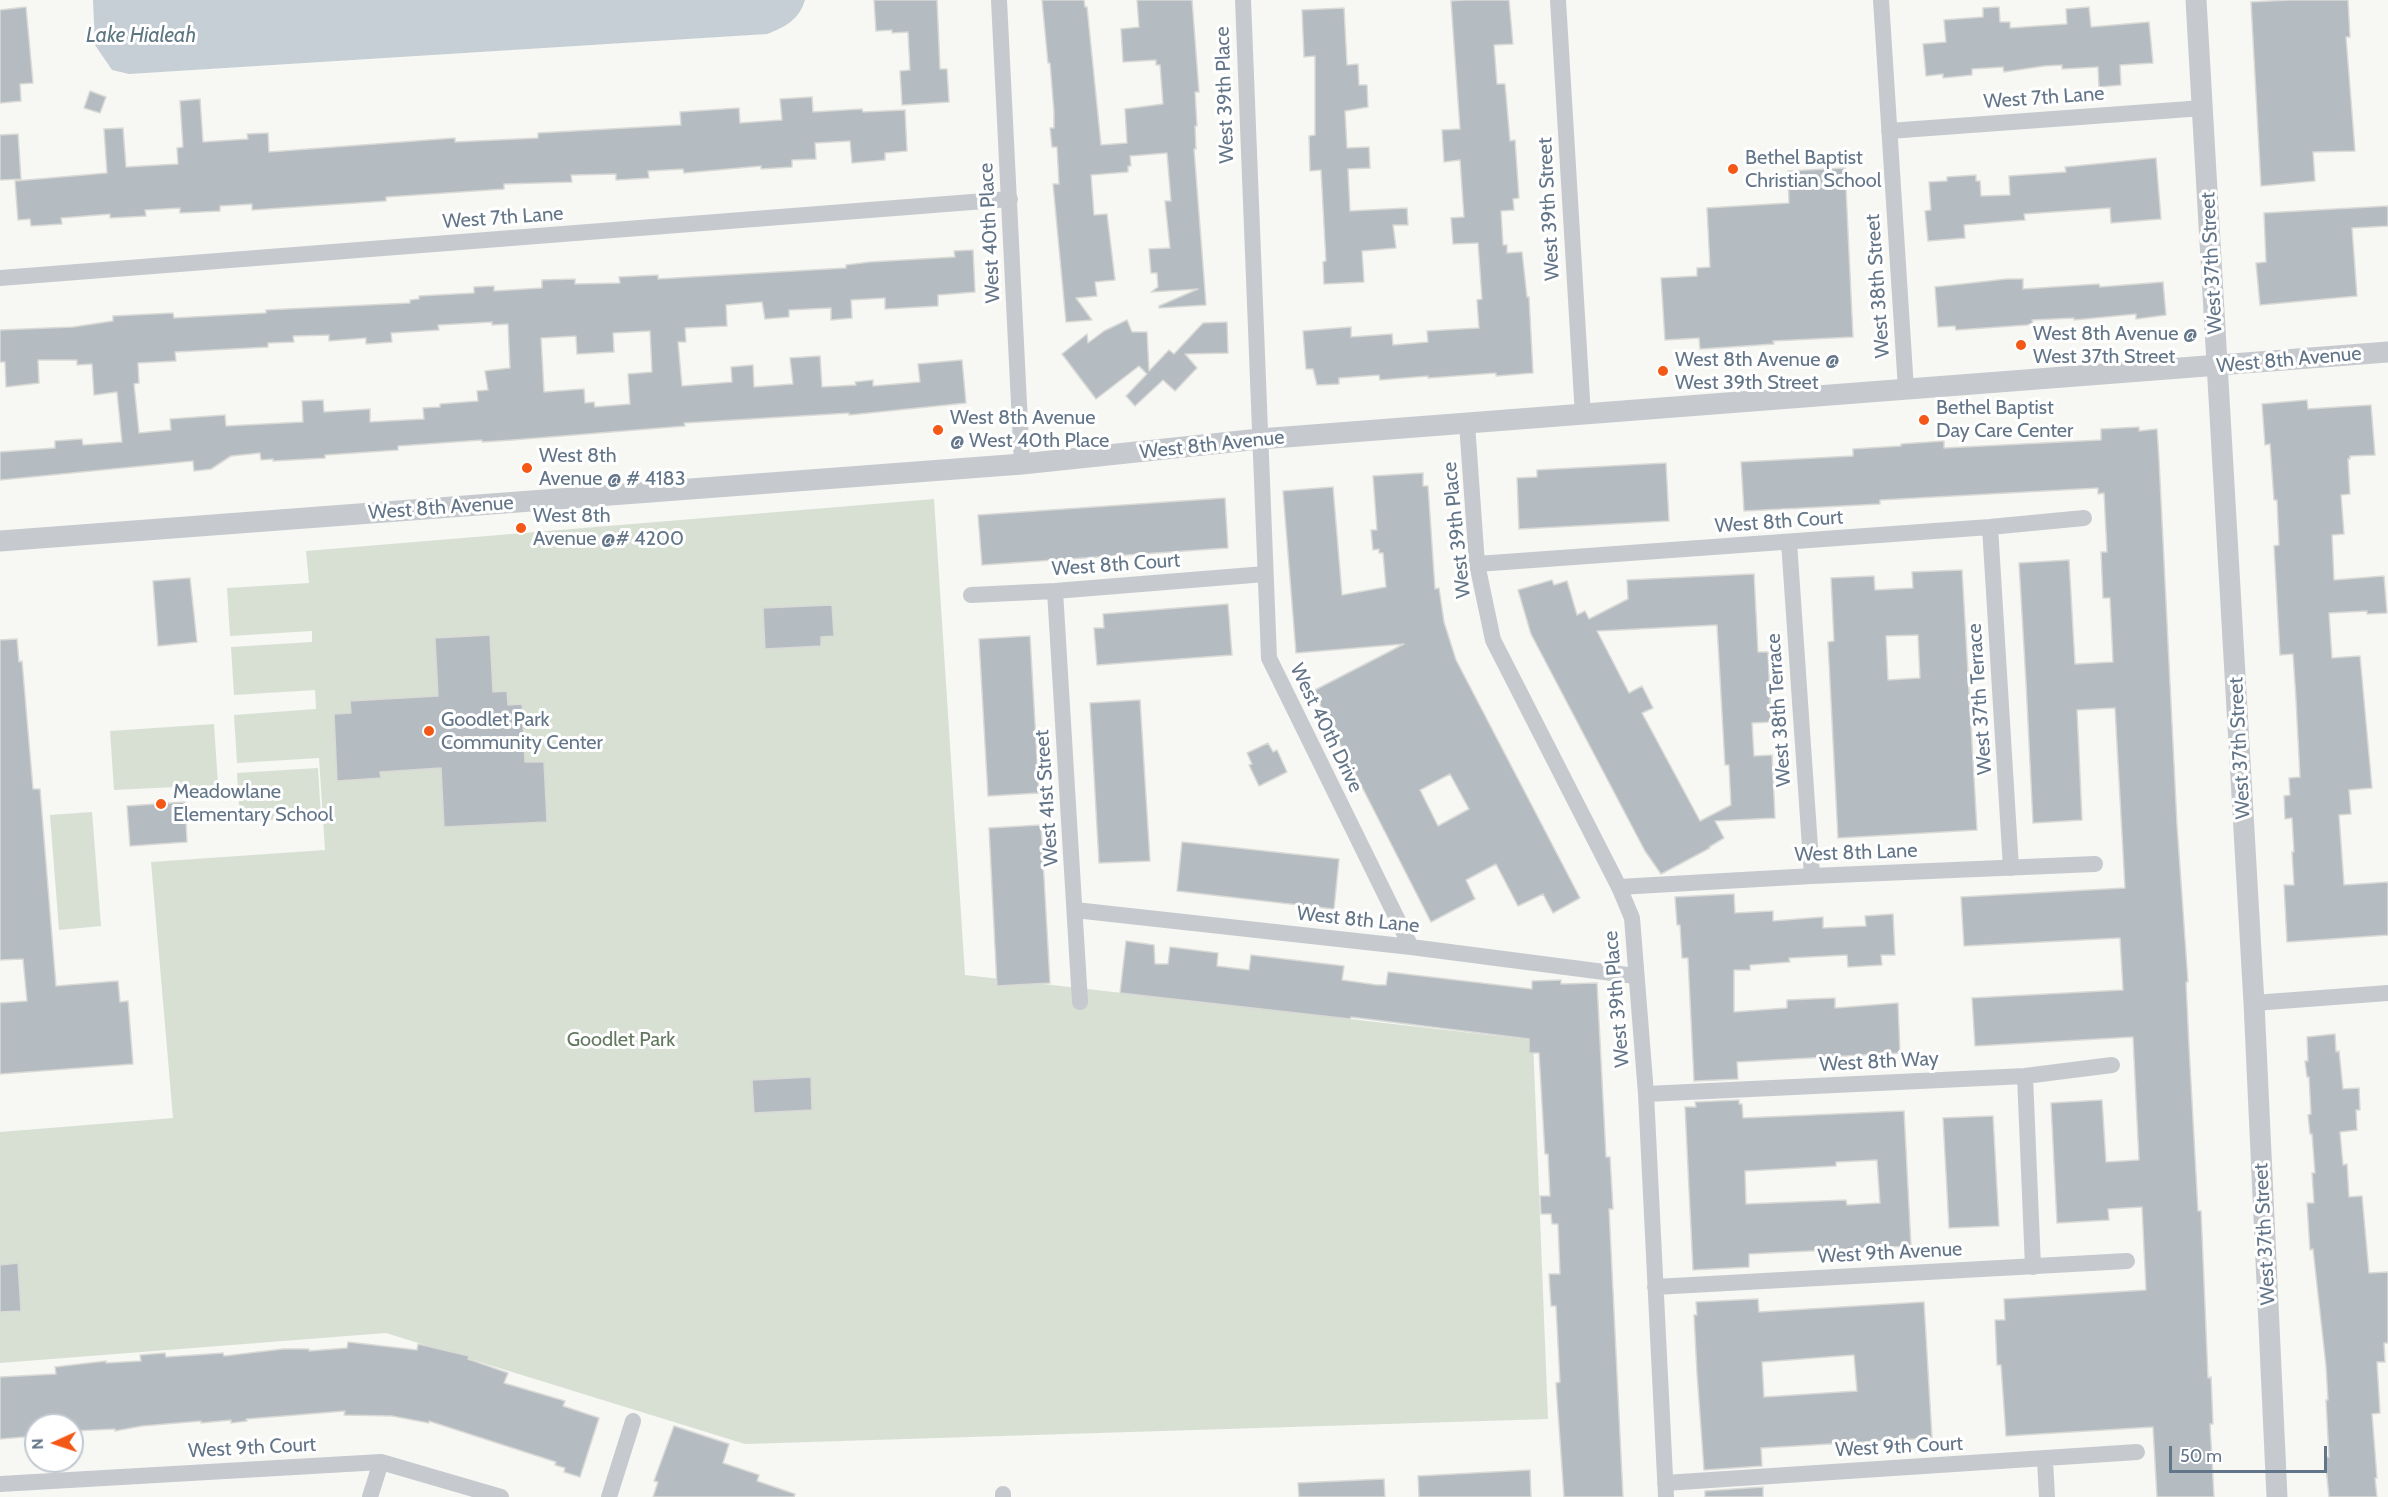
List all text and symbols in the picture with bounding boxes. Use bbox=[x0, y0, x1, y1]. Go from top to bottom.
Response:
water label: Lake Hialeah bbox=[86, 23, 196, 49]
street label: West 39th Place bbox=[1211, 26, 1239, 164]
street label: West 7th Lane bbox=[1983, 82, 2105, 114]
street label: West 39th Street bbox=[1533, 137, 1565, 281]
place label: Bethel Baptist Christian School bbox=[1745, 146, 1882, 193]
street label: West 40th Place bbox=[974, 162, 1006, 304]
marker: Bethel Baptist Christian School bbox=[1726, 162, 1740, 176]
street label: West 37th Street bbox=[2196, 191, 2228, 335]
street label: West 7th Lane bbox=[442, 202, 564, 234]
street label: West 38th Street bbox=[1861, 213, 1895, 359]
place label: West 8th Avenue @ West 37th Street bbox=[2033, 322, 2198, 369]
marker: West 8th Avenue @ West 37th Street bbox=[2014, 338, 2028, 352]
street label: West 8th Avenue bbox=[2215, 342, 2363, 378]
place label: West 8th Avenue @ West 39th Street bbox=[1675, 348, 1840, 395]
marker: West 8th Avenue @ West 39th Street bbox=[1656, 364, 1670, 378]
place label: Bethel Baptist Day Care Center bbox=[1936, 396, 2073, 443]
place label: West 8th Avenue @ West 40th Place bbox=[950, 406, 1109, 453]
marker: Bethel Baptist Day Care Center bbox=[1917, 413, 1931, 427]
marker: West 8th Avenue @ West 40th Place bbox=[931, 423, 945, 437]
street label: West 8th Avenue bbox=[1138, 425, 1286, 465]
place label: West 8th Avenue @ # 4183 bbox=[539, 444, 686, 491]
marker: West 8th Avenue @ # 4183 bbox=[520, 461, 534, 475]
street label: West 39th Place bbox=[1438, 461, 1476, 599]
street label: West 8th Avenue bbox=[368, 491, 514, 525]
place label: West 8th Avenue @# 4200 bbox=[533, 504, 684, 551]
street label: West 8th Court bbox=[1714, 506, 1844, 538]
marker: West 8th Avenue @# 4200 bbox=[514, 521, 528, 535]
street label: West 8th Court bbox=[1051, 549, 1181, 581]
street label: West 37th Terrace bbox=[1963, 623, 1997, 775]
street label: West 38th Terrace bbox=[1762, 633, 1796, 787]
street label: West 40th Drive bbox=[1284, 660, 1368, 796]
street label: West 37th Street bbox=[2224, 676, 2256, 820]
place label: Goodlet Park Community Center bbox=[441, 708, 603, 755]
marker: Goodlet Park Community Center bbox=[422, 724, 436, 738]
street label: West 41st Street bbox=[1030, 729, 1064, 867]
place label: Meadowlane Elementary School bbox=[173, 780, 333, 827]
marker: Meadowlane Elementary School bbox=[154, 797, 168, 811]
street label: West 8th Lane bbox=[1794, 839, 1918, 867]
street label: West 8th Lane bbox=[1296, 902, 1420, 938]
street label: West 39th Place bbox=[1599, 930, 1635, 1068]
park label: Goodlet Park bbox=[567, 1028, 675, 1052]
street label: West 8th Way bbox=[1819, 1047, 1939, 1077]
street label: West 37th Street bbox=[2249, 1162, 2281, 1306]
street label: West 9th Avenue bbox=[1817, 1237, 1963, 1269]
north arrow bbox=[24, 1413, 84, 1473]
street label: West 9th Court bbox=[1834, 1432, 1964, 1462]
street label: West 9th Court bbox=[187, 1433, 317, 1463]
scale bar bbox=[2172, 1434, 2330, 1472]
text: N bbox=[28, 1438, 47, 1450]
text: 50 m bbox=[2180, 1445, 2222, 1467]

